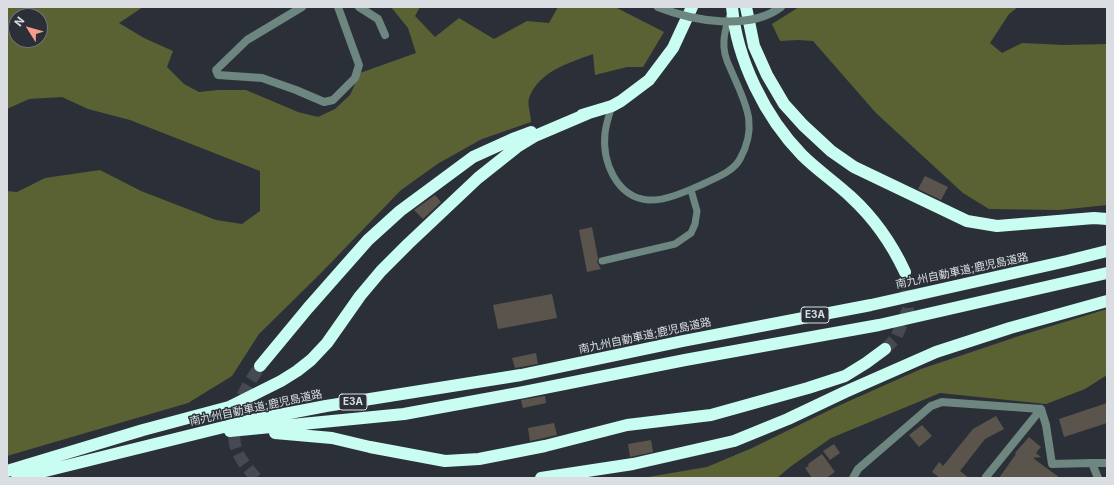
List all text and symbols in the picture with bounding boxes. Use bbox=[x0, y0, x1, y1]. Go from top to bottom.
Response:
north arrow bbox=[8, 8, 48, 48]
text: N bbox=[11, 14, 27, 29]
street label: 南九州自動車道;鹿児島道路 bbox=[894, 250, 1030, 292]
road number: E3A bbox=[801, 307, 829, 323]
street label: 南九州自動車道;鹿児島道路 bbox=[577, 315, 713, 357]
street label: 南九州自動車道;鹿児島道路 bbox=[188, 387, 324, 429]
road number: E3A bbox=[339, 394, 367, 410]

